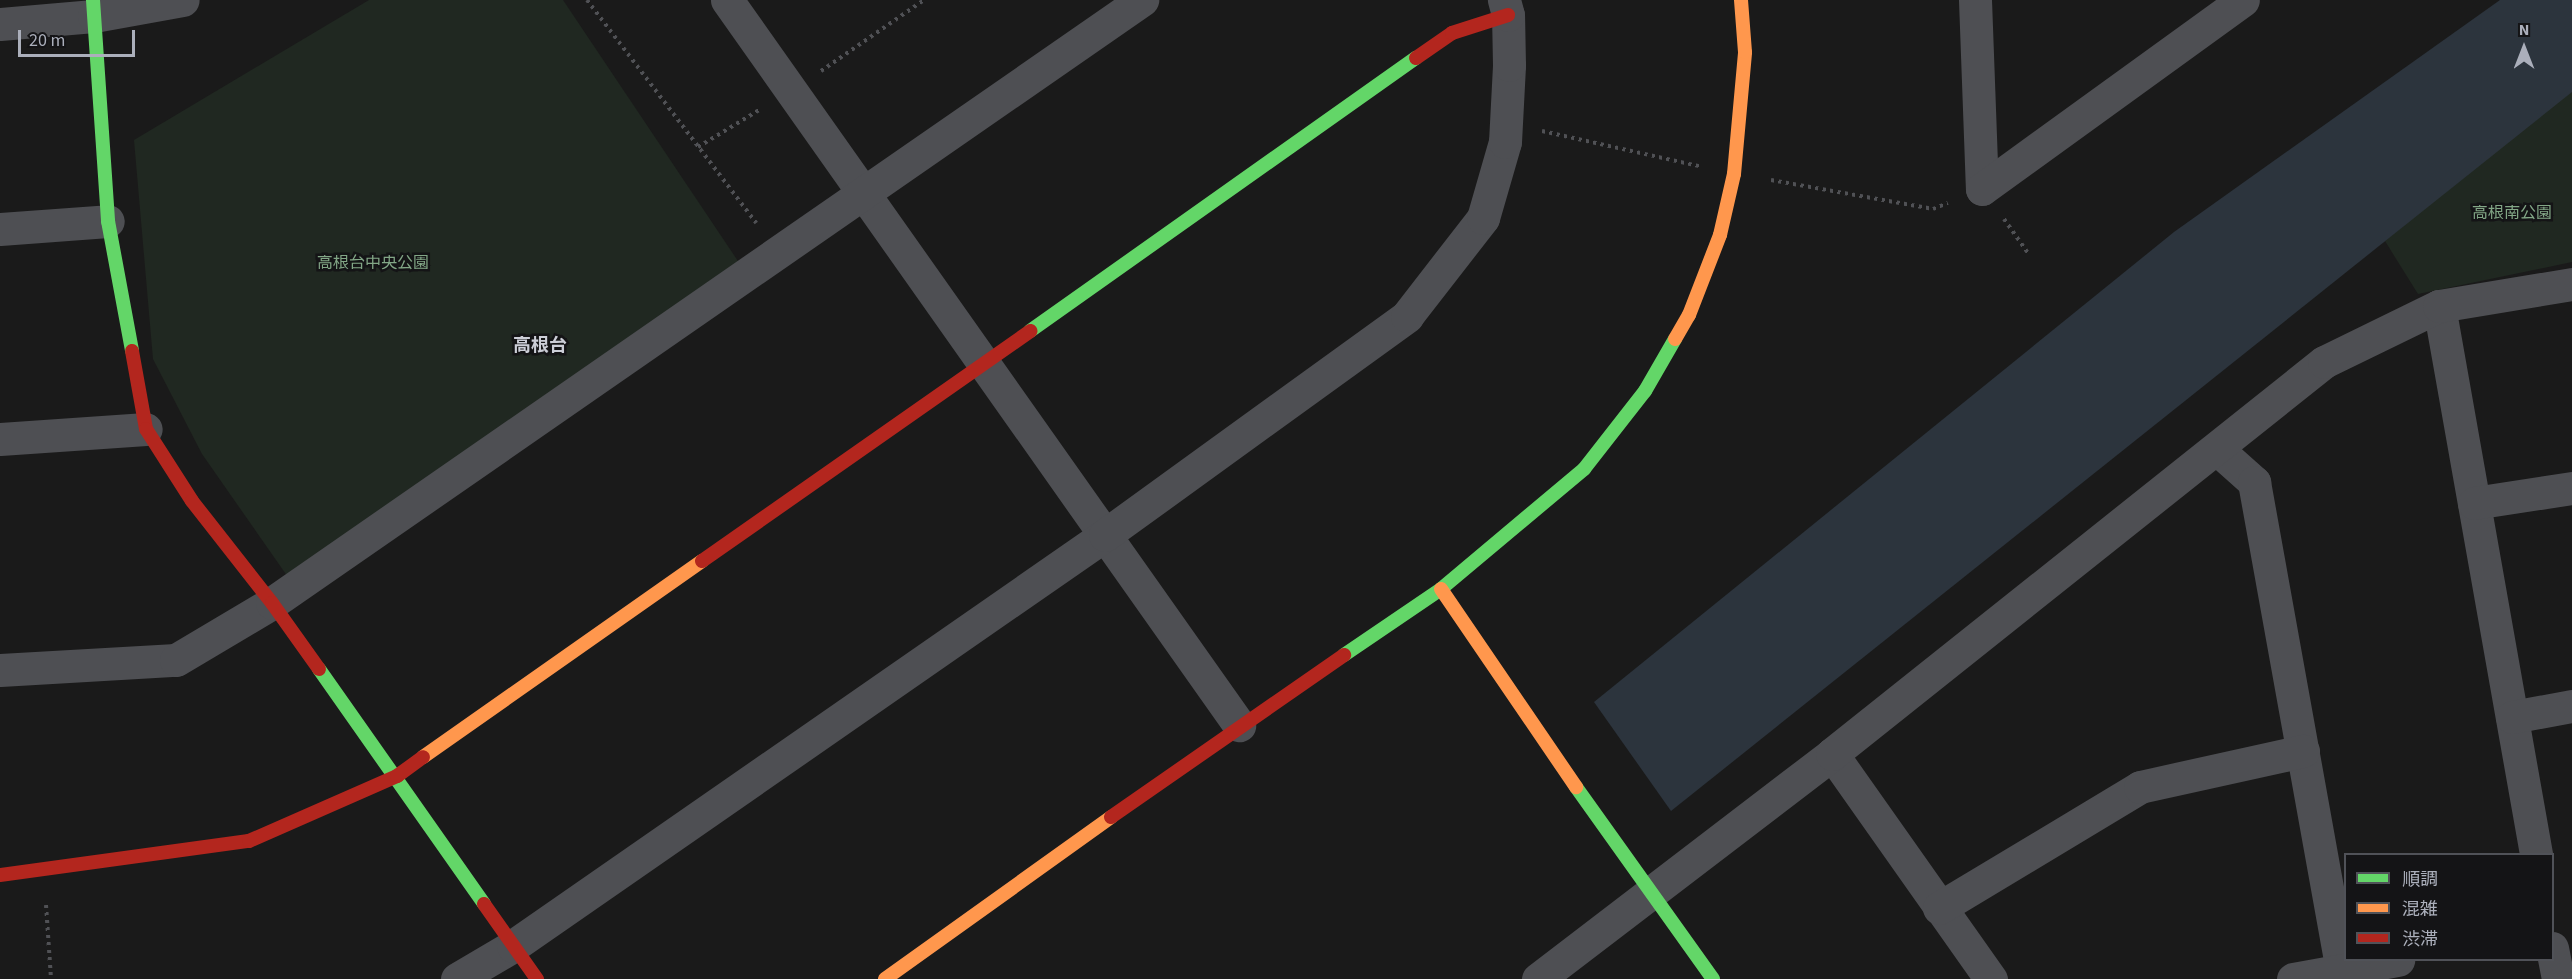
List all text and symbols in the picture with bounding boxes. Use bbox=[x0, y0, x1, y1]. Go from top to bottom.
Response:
scale bar bbox=[21, 18, 138, 56]
north arrow bbox=[2494, 18, 2554, 78]
text: N bbox=[2519, 19, 2529, 41]
text: 20 m bbox=[29, 28, 65, 53]
park label: 高根南公園 bbox=[2472, 203, 2552, 223]
park label: 高根台中央公園 bbox=[317, 253, 429, 273]
district label: 高根台 bbox=[513, 335, 567, 357]
legend bbox=[2344, 853, 2554, 961]
text: 順調 bbox=[2402, 867, 2438, 892]
text: 混雑 bbox=[2402, 897, 2438, 922]
text: 渋滞 bbox=[2402, 927, 2438, 952]

